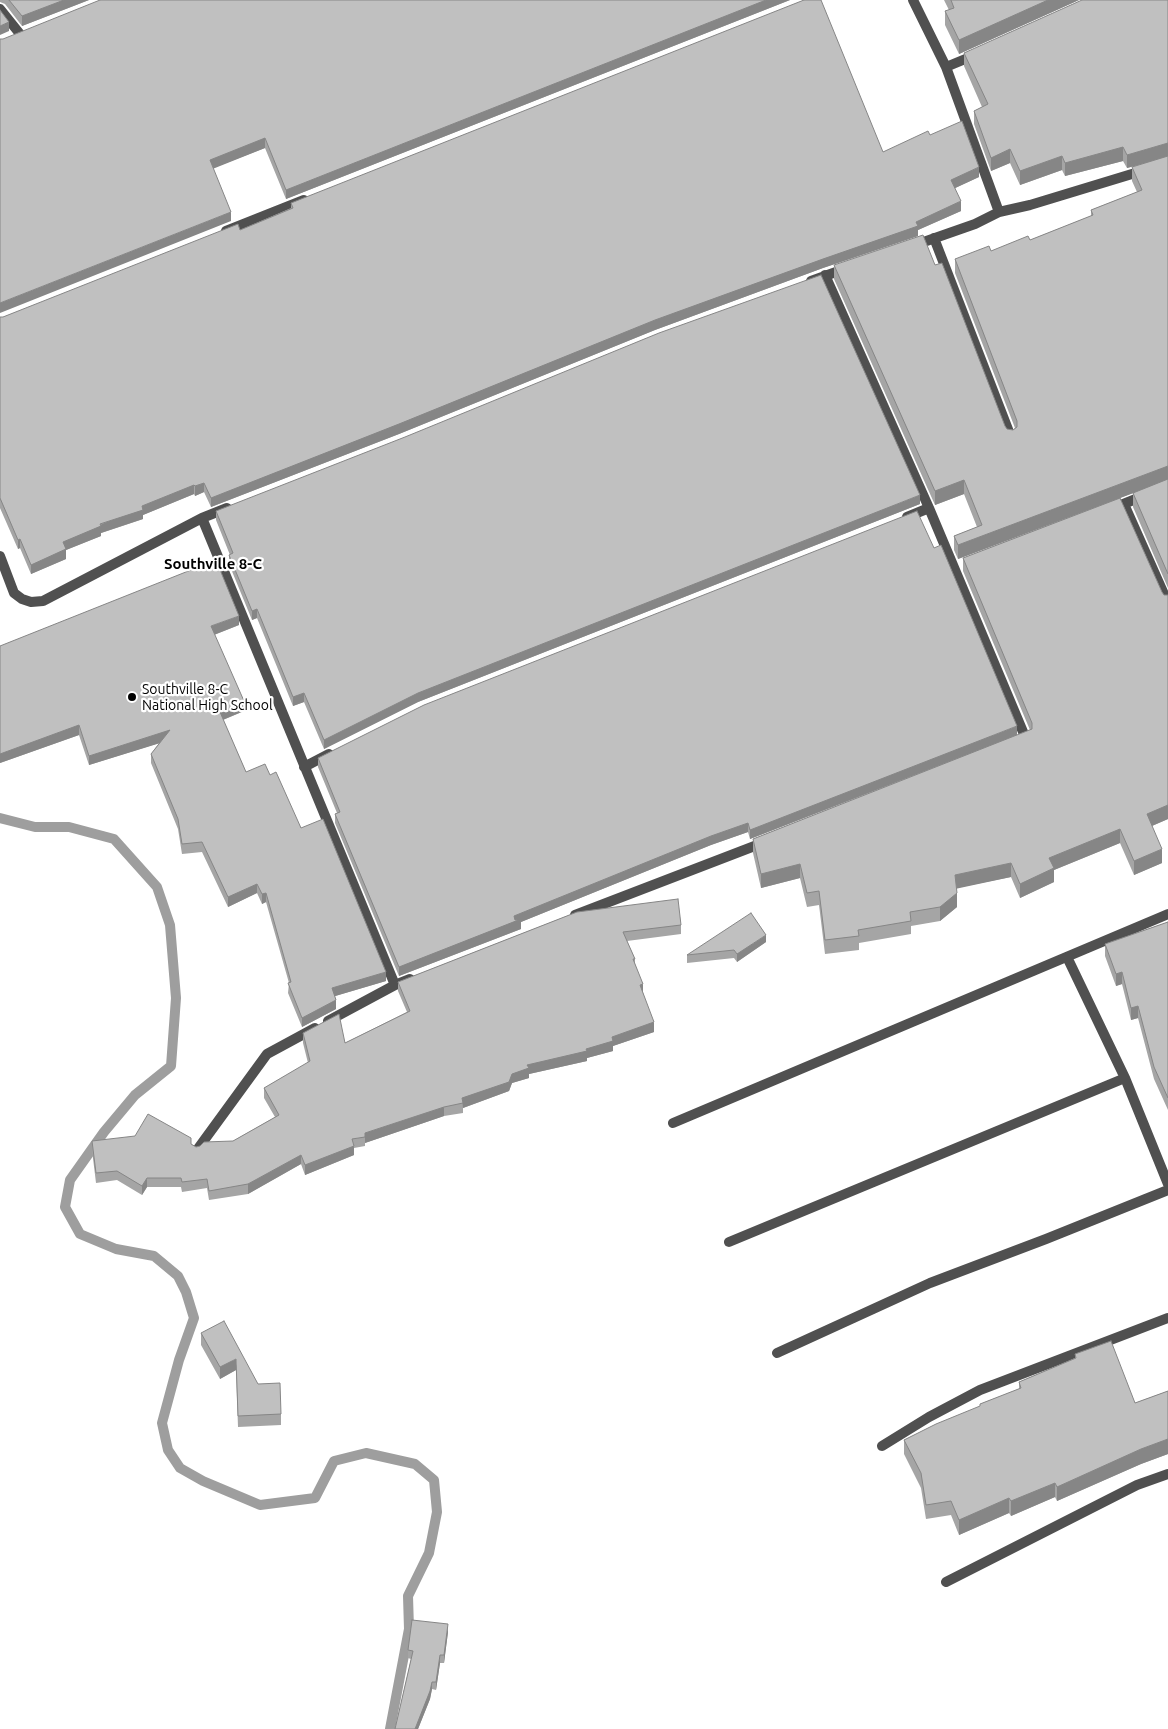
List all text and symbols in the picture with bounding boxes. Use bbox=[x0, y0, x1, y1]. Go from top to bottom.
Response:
district label: Southville 8-C bbox=[164, 555, 262, 573]
place label: Southville 8-C National High School bbox=[142, 681, 273, 714]
marker: Southville 8-C National High School bbox=[126, 691, 138, 703]

